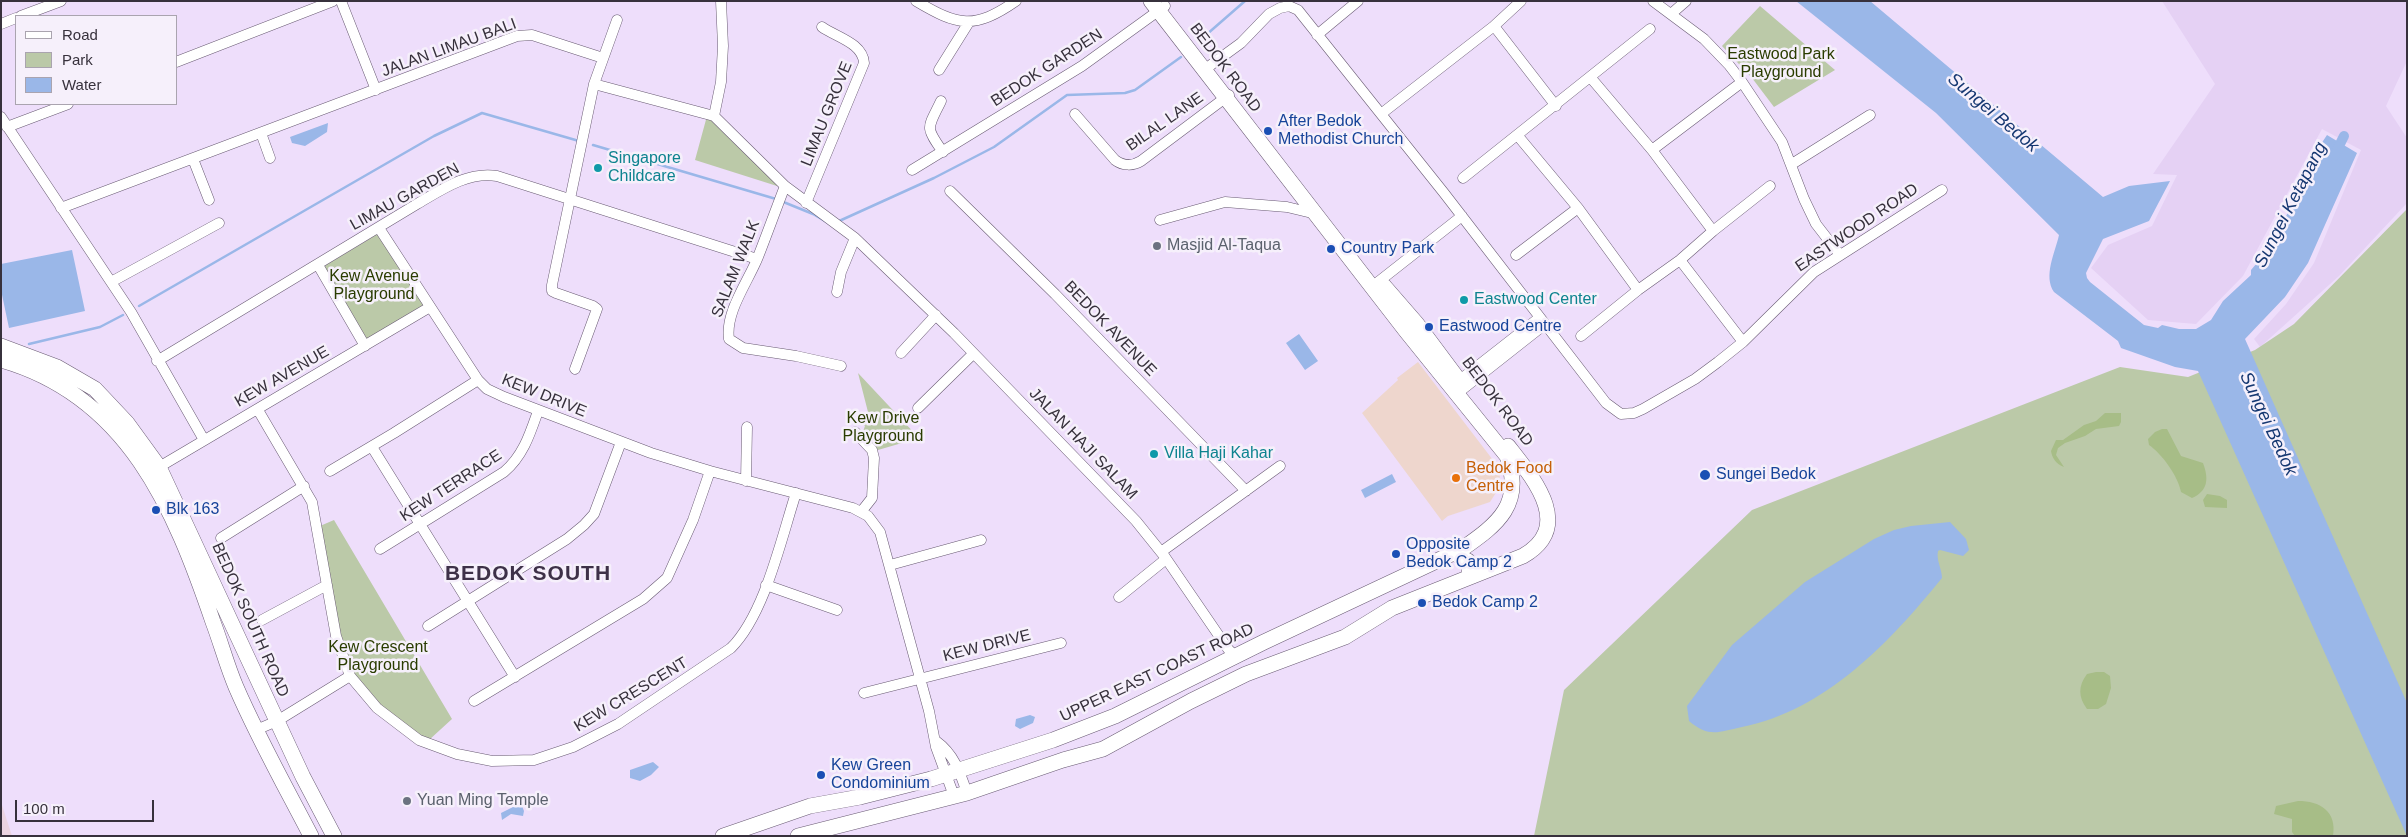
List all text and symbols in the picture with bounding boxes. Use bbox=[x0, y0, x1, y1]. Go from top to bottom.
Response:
legend bbox=[15, 15, 178, 105]
street label: JALAN LIMAU BALI bbox=[379, 15, 519, 81]
street label: BEDOK ROAD bbox=[1185, 20, 1265, 116]
street label: BEDOK GARDEN bbox=[988, 25, 1106, 111]
text: Road bbox=[62, 26, 98, 43]
park label: Eastwood Park Playground bbox=[1727, 45, 1835, 83]
text: Park bbox=[62, 51, 93, 68]
street label: LIMAU GROVE bbox=[797, 59, 857, 169]
water label: Sungei Bedok bbox=[1943, 69, 2043, 157]
text: Water bbox=[62, 76, 101, 93]
street label: BILAL LANE bbox=[1123, 88, 1207, 156]
place label: After Bedok Methodist Church bbox=[1278, 112, 1403, 150]
marker: After Bedok Methodist Church bbox=[1262, 125, 1274, 137]
water label: Sungei Ketapang bbox=[2250, 139, 2332, 271]
place label: Singapore Childcare bbox=[608, 149, 681, 187]
street label: LIMAU GARDEN bbox=[347, 159, 463, 235]
marker: Singapore Childcare bbox=[592, 162, 604, 174]
street label: EASTWOOD ROAD bbox=[1792, 180, 1922, 276]
street label: SALAM WALK bbox=[708, 217, 764, 321]
place label: Masjid Al-Taqua bbox=[1167, 236, 1281, 256]
place label: Country Park bbox=[1341, 239, 1434, 259]
marker: Masjid Al-Taqua bbox=[1151, 240, 1163, 252]
marker: Country Park bbox=[1325, 243, 1337, 255]
park label: Kew Avenue Playground bbox=[329, 267, 419, 305]
street label: BEDOK AVENUE bbox=[1060, 277, 1160, 381]
place label: Eastwood Center bbox=[1474, 290, 1597, 310]
marker: Eastwood Center bbox=[1458, 294, 1470, 306]
place label: Eastwood Centre bbox=[1439, 317, 1562, 337]
marker: Eastwood Centre bbox=[1423, 321, 1435, 333]
street label: KEW AVENUE bbox=[232, 342, 332, 412]
street label: BEDOK ROAD bbox=[1457, 354, 1537, 450]
water label: Sungei Bedok bbox=[2235, 369, 2301, 479]
street label: KEW DRIVE bbox=[499, 370, 589, 422]
street label: JALAN HAJI SALAM bbox=[1025, 384, 1141, 504]
park label: Kew Drive Playground bbox=[843, 409, 923, 447]
place label: Villa Haji Kahar bbox=[1164, 444, 1273, 464]
street label: KEW TERRACE bbox=[397, 446, 505, 526]
marker: Villa Haji Kahar bbox=[1148, 448, 1160, 460]
place label: Bedok Food Centre bbox=[1466, 459, 1552, 497]
place label: Sungei Bedok bbox=[1716, 465, 1816, 485]
marker: Sungei Bedok bbox=[1698, 468, 1712, 482]
marker: Bedok Food Centre bbox=[1450, 472, 1462, 484]
place label: Blk 163 bbox=[166, 500, 219, 520]
marker: Blk 163 bbox=[150, 504, 162, 516]
place label: Opposite Bedok Camp 2 bbox=[1406, 535, 1512, 573]
street label: BEDOK SOUTH ROAD bbox=[207, 540, 293, 700]
marker: Opposite Bedok Camp 2 bbox=[1390, 548, 1402, 560]
district label: BEDOK SOUTH bbox=[444, 561, 612, 587]
place label: Bedok Camp 2 bbox=[1432, 593, 1538, 613]
marker: Bedok Camp 2 bbox=[1416, 597, 1428, 609]
street label: UPPER EAST COAST ROAD bbox=[1057, 620, 1257, 726]
street label: KEW DRIVE bbox=[941, 626, 1033, 666]
park label: Kew Crescent Playground bbox=[328, 638, 428, 676]
street label: KEW CRESCENT bbox=[571, 654, 691, 736]
place label: Kew Green Condominium bbox=[831, 756, 930, 794]
marker: Kew Green Condominium bbox=[815, 769, 827, 781]
scale bar bbox=[18, 790, 156, 822]
place label: Yuan Ming Temple bbox=[417, 791, 549, 811]
marker: Yuan Ming Temple bbox=[401, 795, 413, 807]
text: 100 m bbox=[23, 800, 65, 817]

